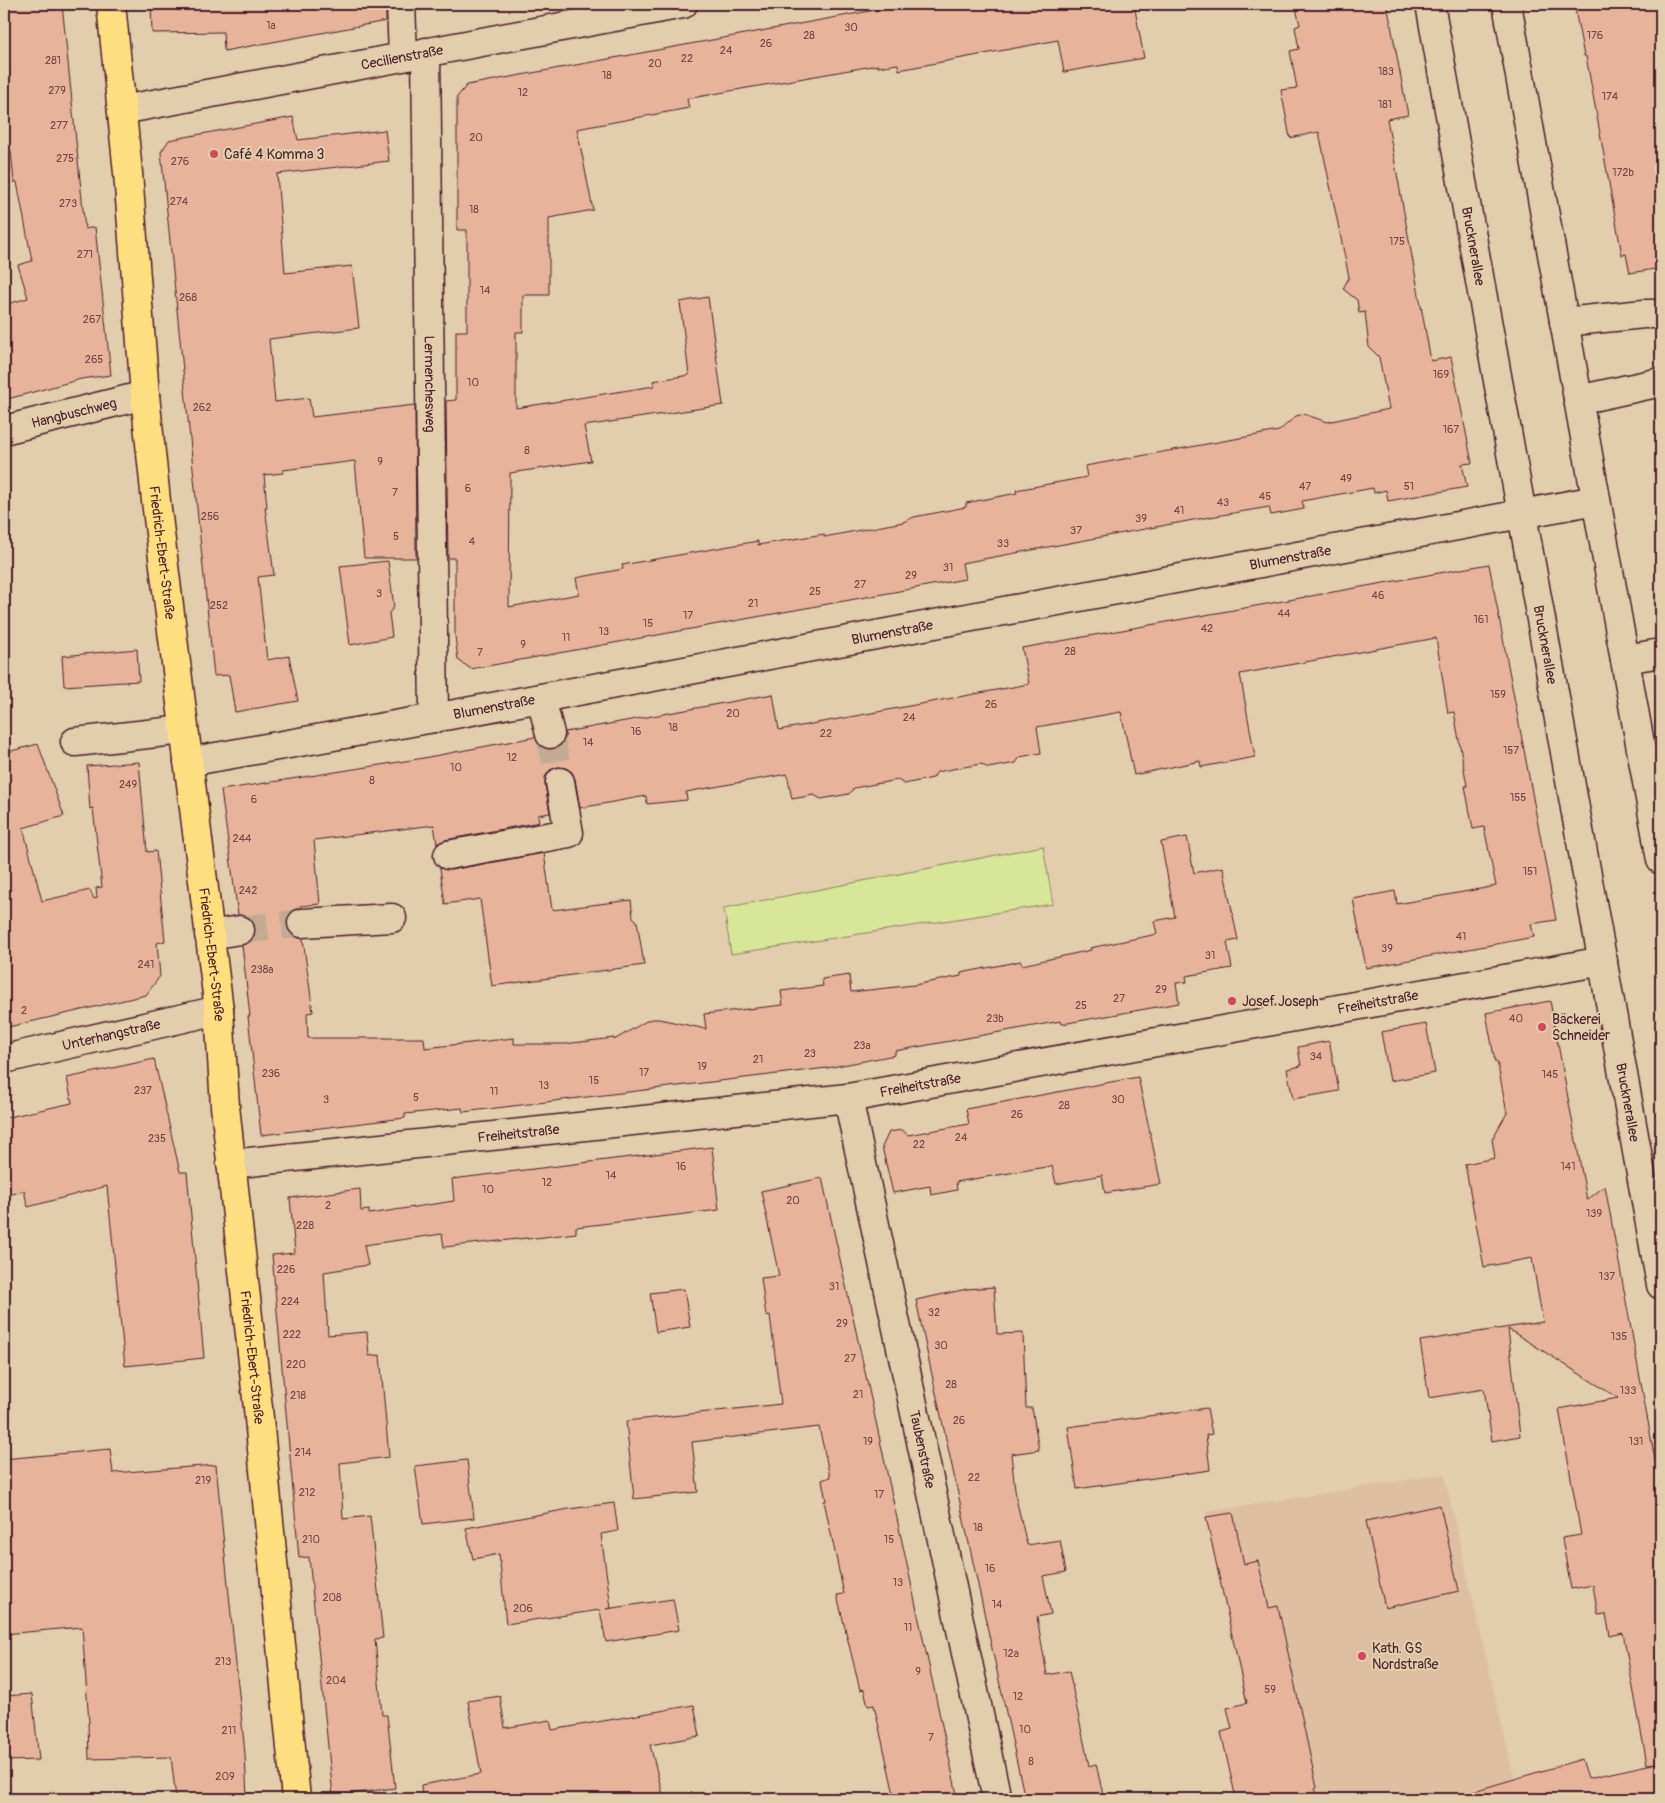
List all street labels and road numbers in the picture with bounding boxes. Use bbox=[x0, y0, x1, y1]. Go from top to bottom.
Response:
street label: Cecilienstraße bbox=[360, 41, 445, 74]
street label: Brucknerallee bbox=[1458, 205, 1489, 287]
street label: Lermenchesweg bbox=[420, 335, 439, 433]
street label: Hangbuschweg bbox=[30, 394, 118, 432]
street label: Friedrich-Ebert-Straße bbox=[145, 485, 179, 620]
street label: Blumenstraße bbox=[1248, 542, 1333, 574]
street label: Brucknerallee bbox=[1530, 604, 1561, 686]
street label: Blumenstraße bbox=[850, 617, 934, 649]
street label: Blumenstraße bbox=[452, 691, 536, 723]
street label: Friedrich-Ebert-Straße bbox=[195, 887, 228, 1022]
street label: Freiheitstraße bbox=[1336, 987, 1420, 1018]
street label: Unterhangstraße bbox=[61, 1016, 162, 1054]
street label: Brucknerallee bbox=[1612, 1062, 1643, 1143]
street label: Freiheitstraße bbox=[878, 1070, 962, 1101]
street label: Freiheitstraße bbox=[477, 1121, 560, 1147]
street label: Friedrich-Ebert-Straße bbox=[236, 1290, 268, 1425]
street label: Taubenstraße bbox=[906, 1409, 939, 1490]

